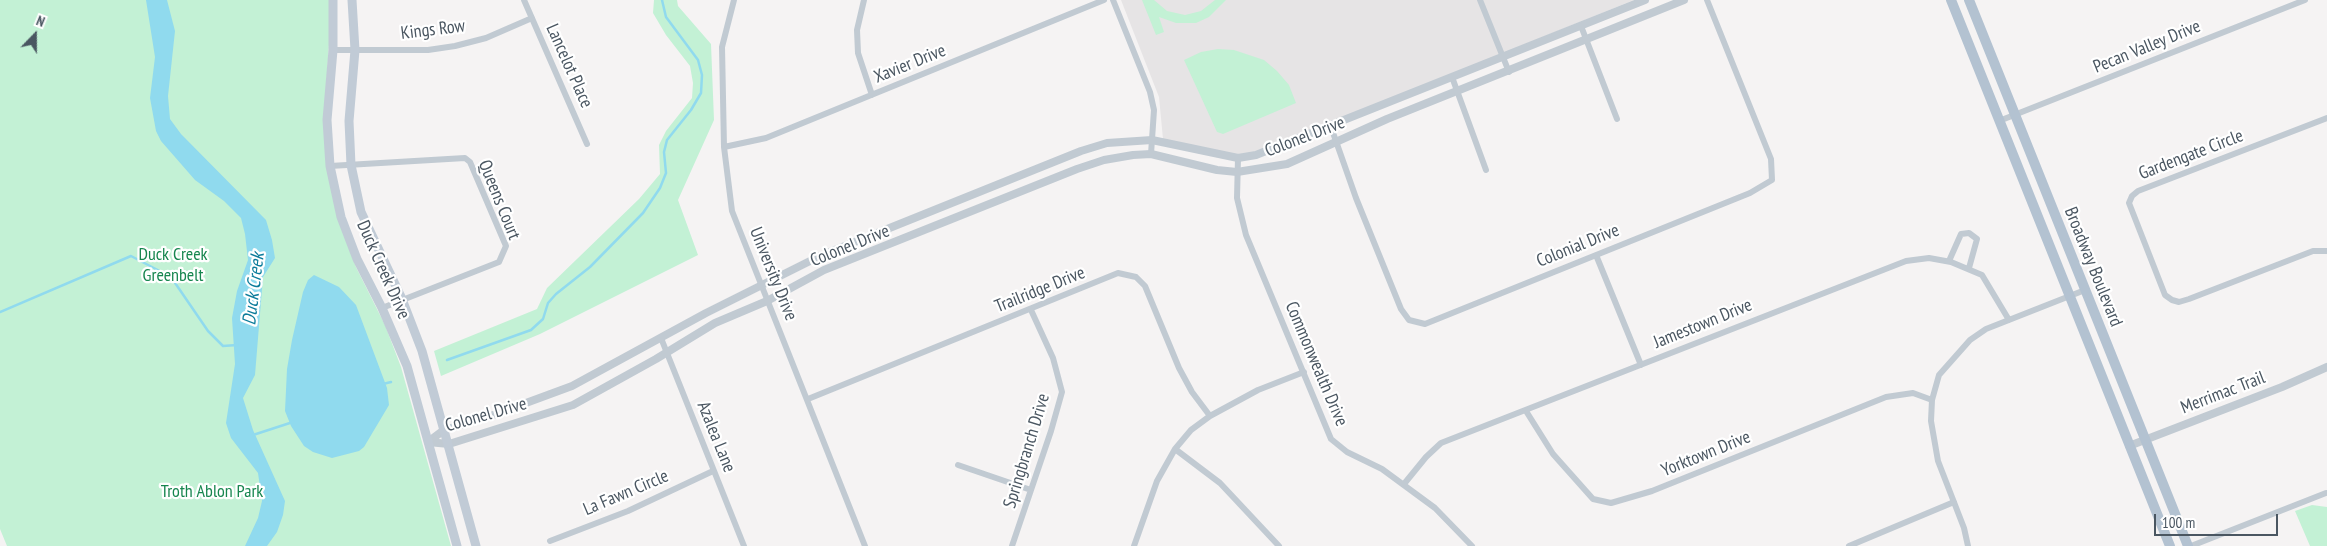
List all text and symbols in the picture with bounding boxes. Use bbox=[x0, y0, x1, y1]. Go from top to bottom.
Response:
north arrow bbox=[10, 10, 60, 60]
text: N bbox=[34, 11, 47, 31]
street label: Kings Row bbox=[400, 15, 466, 45]
street label: Pecan Valley Drive bbox=[2090, 16, 2204, 78]
street label: Lancelot Place bbox=[541, 21, 597, 111]
street label: Xavier Drive bbox=[871, 40, 949, 88]
street label: Colonel Drive bbox=[1262, 112, 1348, 162]
street label: Gardengate Circle bbox=[2136, 125, 2246, 185]
street label: Queens Court bbox=[473, 157, 525, 243]
street label: Broadway Boulevard bbox=[2059, 204, 2127, 330]
street label: Duck Creek Drive bbox=[352, 217, 414, 323]
street label: Colonel Drive bbox=[807, 220, 893, 272]
street label: Colonial Drive bbox=[1534, 220, 1622, 272]
street label: University Drive bbox=[745, 224, 801, 324]
park label: Duck Creek Greenbelt bbox=[138, 244, 208, 286]
water label: Duck Creek bbox=[238, 251, 270, 327]
street label: Trailridge Drive bbox=[992, 262, 1088, 318]
street label: Jamestown Drive bbox=[1651, 294, 1755, 354]
street label: Commonwealth Drive bbox=[1280, 298, 1352, 430]
street label: Merrimac Trail bbox=[2178, 367, 2268, 419]
street label: Springbranch Drive bbox=[999, 391, 1055, 511]
street label: Colonel Drive bbox=[443, 393, 529, 437]
street label: Azalea Lane bbox=[692, 399, 740, 475]
street label: Yorktown Drive bbox=[1658, 426, 1754, 482]
street label: La Fawn Circle bbox=[580, 465, 672, 521]
park label: Troth Ablon Park bbox=[161, 481, 263, 503]
scale bar bbox=[2157, 504, 2281, 536]
text: 100 m bbox=[2162, 513, 2195, 532]

